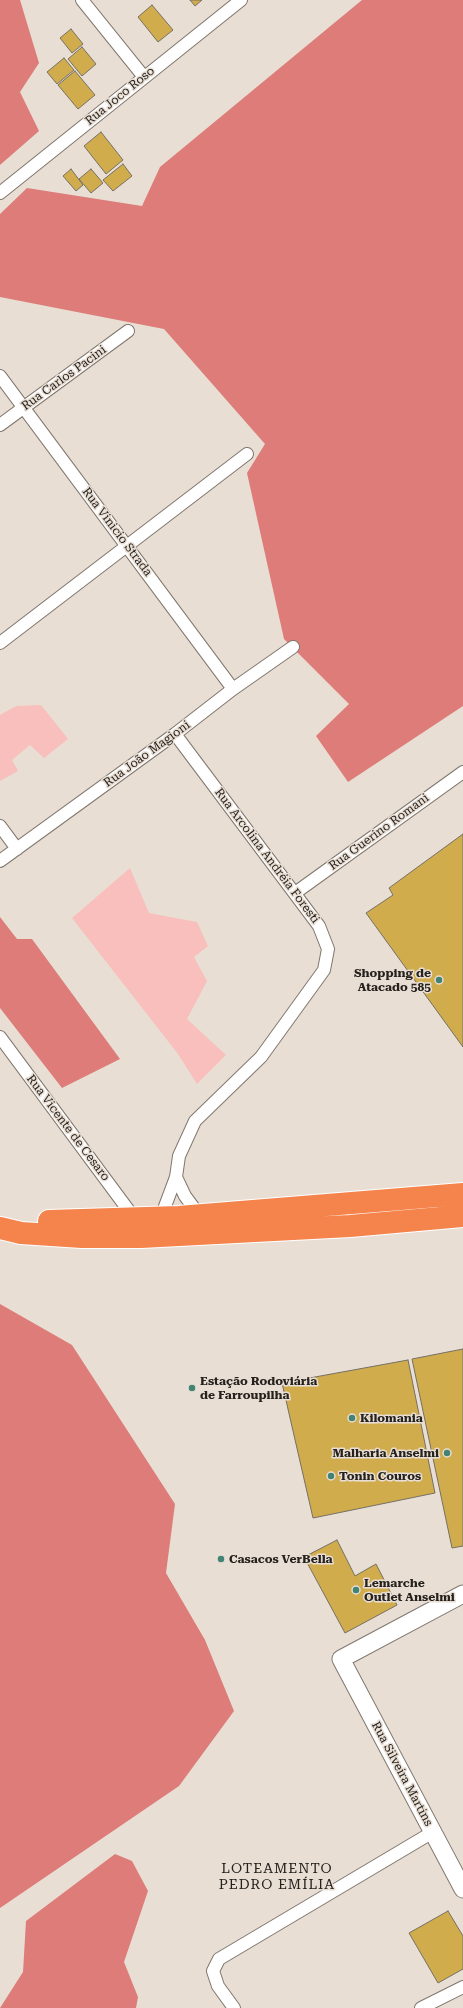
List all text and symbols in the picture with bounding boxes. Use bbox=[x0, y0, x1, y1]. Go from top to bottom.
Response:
street label: Rua Joco Roso bbox=[83, 64, 157, 128]
street label: Rua Carlos Pacini bbox=[19, 343, 109, 413]
street label: Rua Vinicio Strada bbox=[79, 485, 155, 579]
street label: Rua João Magioni bbox=[101, 718, 193, 790]
street label: Rua Arcolina Andréia Foresti bbox=[212, 786, 322, 926]
street label: Rua Guerino Romani bbox=[326, 791, 432, 873]
place label: Shopping de Atacado 585 bbox=[354, 966, 431, 994]
marker: Shopping de Atacado 585 bbox=[434, 975, 444, 985]
street label: Rua Vicente de Cesaro bbox=[23, 1072, 113, 1184]
place label: Estação Rodoviária de Farroupilha bbox=[200, 1374, 317, 1402]
marker: Estação Rodoviária de Farroupilha bbox=[187, 1383, 197, 1393]
place label: Kilomania bbox=[360, 1411, 423, 1425]
marker: Kilomania bbox=[347, 1413, 357, 1423]
place label: Malharia Anselmi bbox=[332, 1446, 439, 1460]
marker: Malharia Anselmi bbox=[442, 1448, 452, 1458]
place label: Tonin Couros bbox=[339, 1469, 421, 1483]
marker: Tonin Couros bbox=[326, 1471, 336, 1481]
place label: Casacos VerBella bbox=[229, 1552, 333, 1566]
marker: Casacos VerBella bbox=[216, 1554, 226, 1564]
place label: Lemarche Outlet Anselmi bbox=[364, 1576, 455, 1604]
marker: Lemarche Outlet Anselmi bbox=[351, 1585, 361, 1595]
street label: Rua Silveira Martins bbox=[368, 1719, 436, 1829]
district label: LOTEAMENTO PEDRO EMÍLIA bbox=[219, 1861, 335, 1894]

